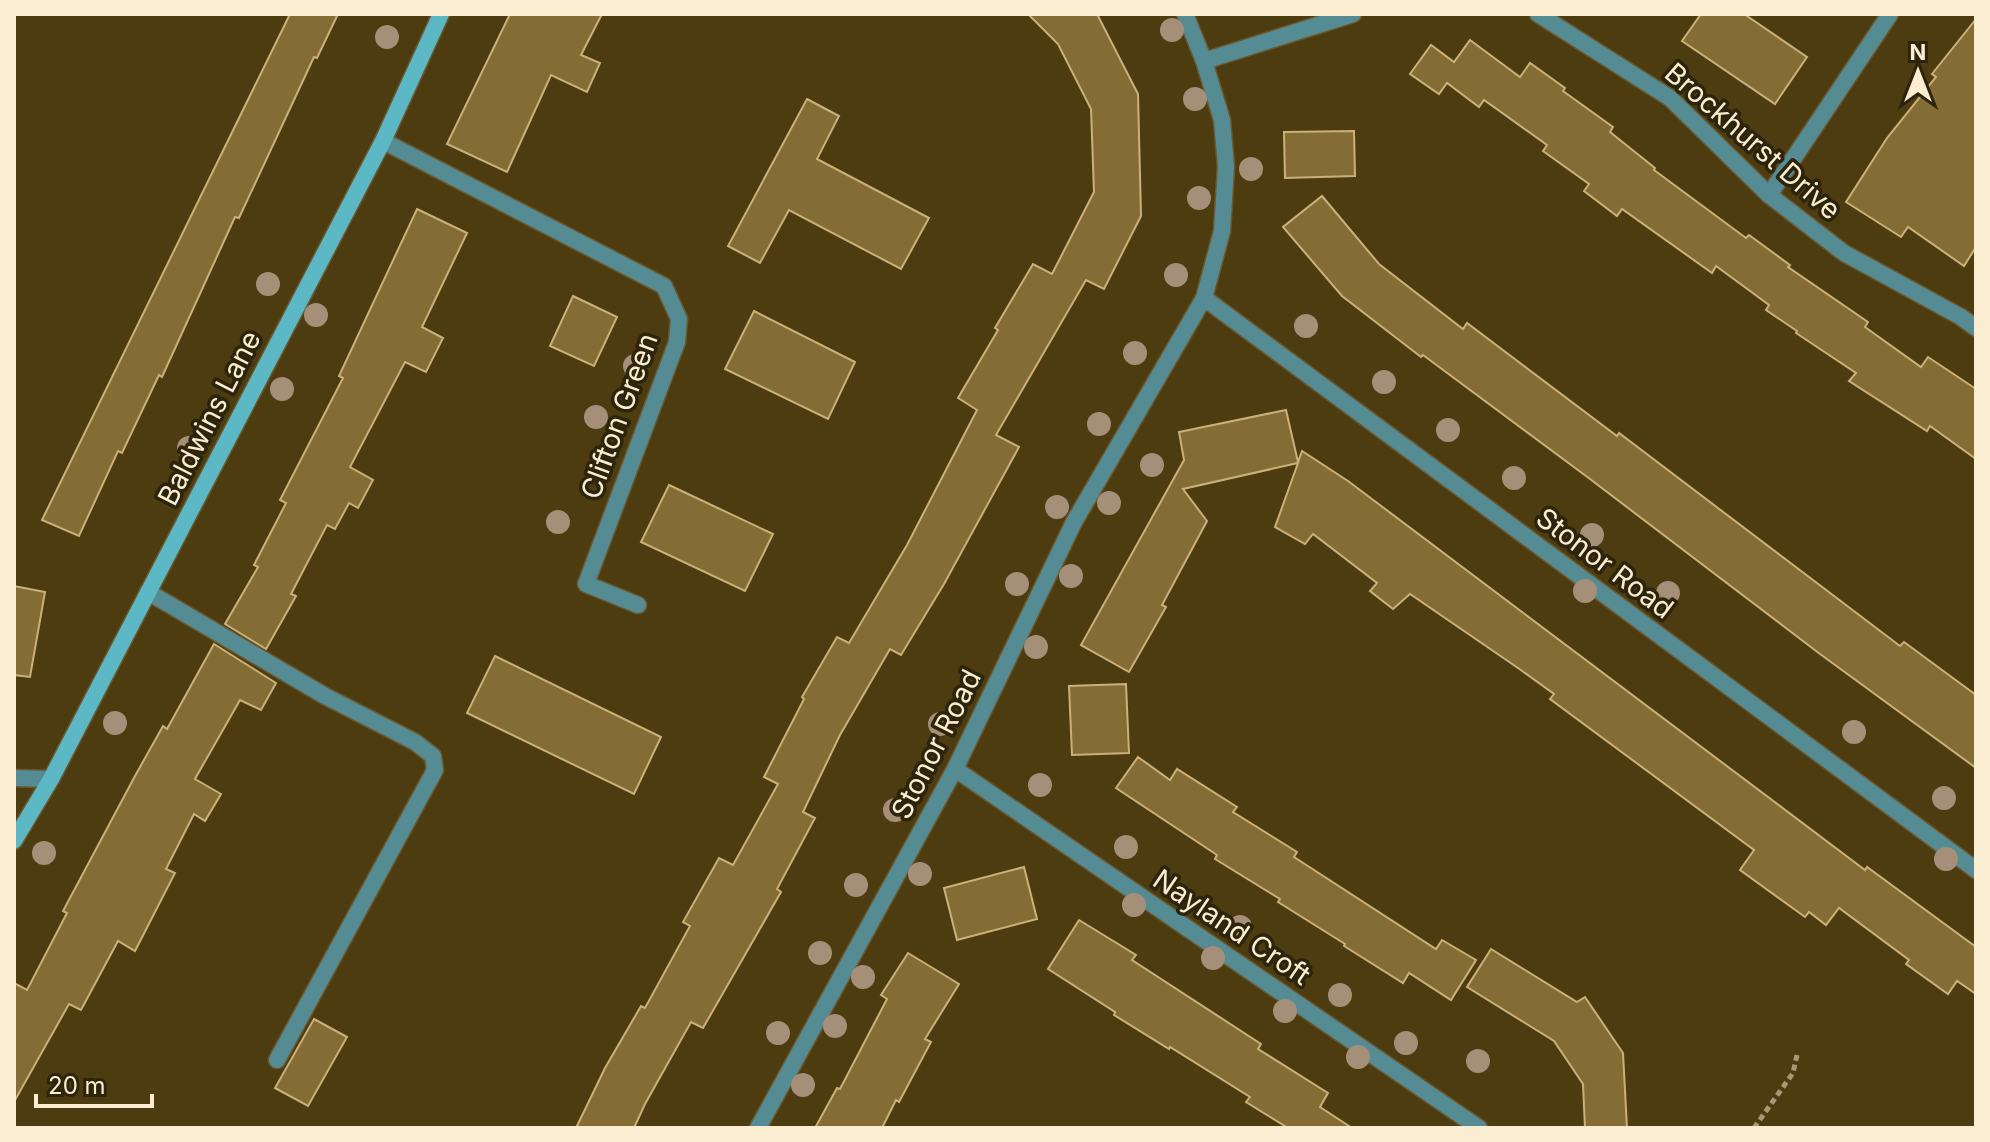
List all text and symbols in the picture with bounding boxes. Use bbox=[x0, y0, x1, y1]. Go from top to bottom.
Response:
north arrow bbox=[1878, 32, 1958, 112]
text: N bbox=[1910, 39, 1926, 65]
street label: Brockhurst Drive bbox=[1658, 56, 1848, 226]
street label: Baldwins Lane bbox=[150, 325, 268, 511]
street label: Clifton Green bbox=[573, 329, 665, 503]
street label: Stonor Road bbox=[1530, 500, 1680, 626]
street label: Stonor Road bbox=[884, 664, 988, 824]
street label: Nayland Croft bbox=[1147, 862, 1317, 992]
scale bar bbox=[36, 1058, 152, 1108]
text: 20 m bbox=[48, 1071, 106, 1100]

